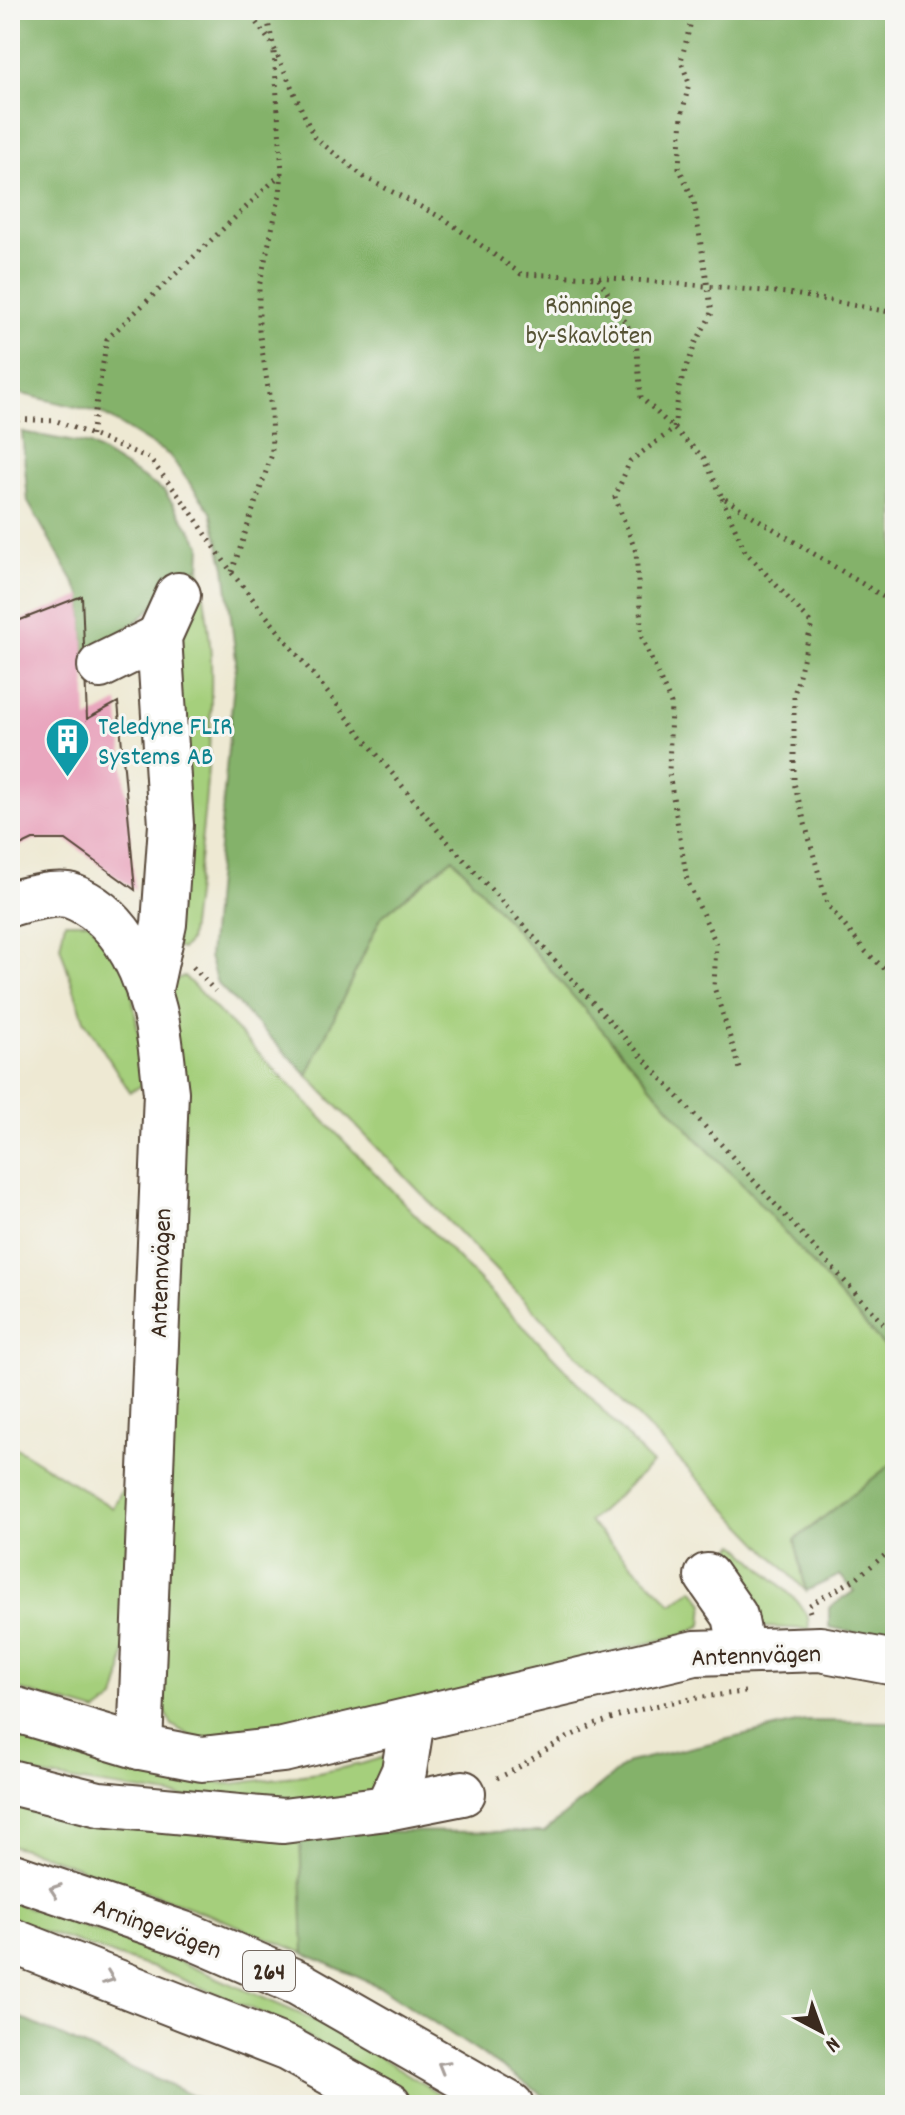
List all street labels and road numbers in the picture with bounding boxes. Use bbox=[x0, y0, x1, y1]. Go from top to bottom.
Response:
street label: Antennvägen bbox=[142, 1208, 183, 1339]
street label: Antennvägen bbox=[691, 1637, 822, 1678]
street label: Arningevägen bbox=[87, 1890, 226, 1971]
road number: 264 bbox=[243, 1951, 295, 1991]

